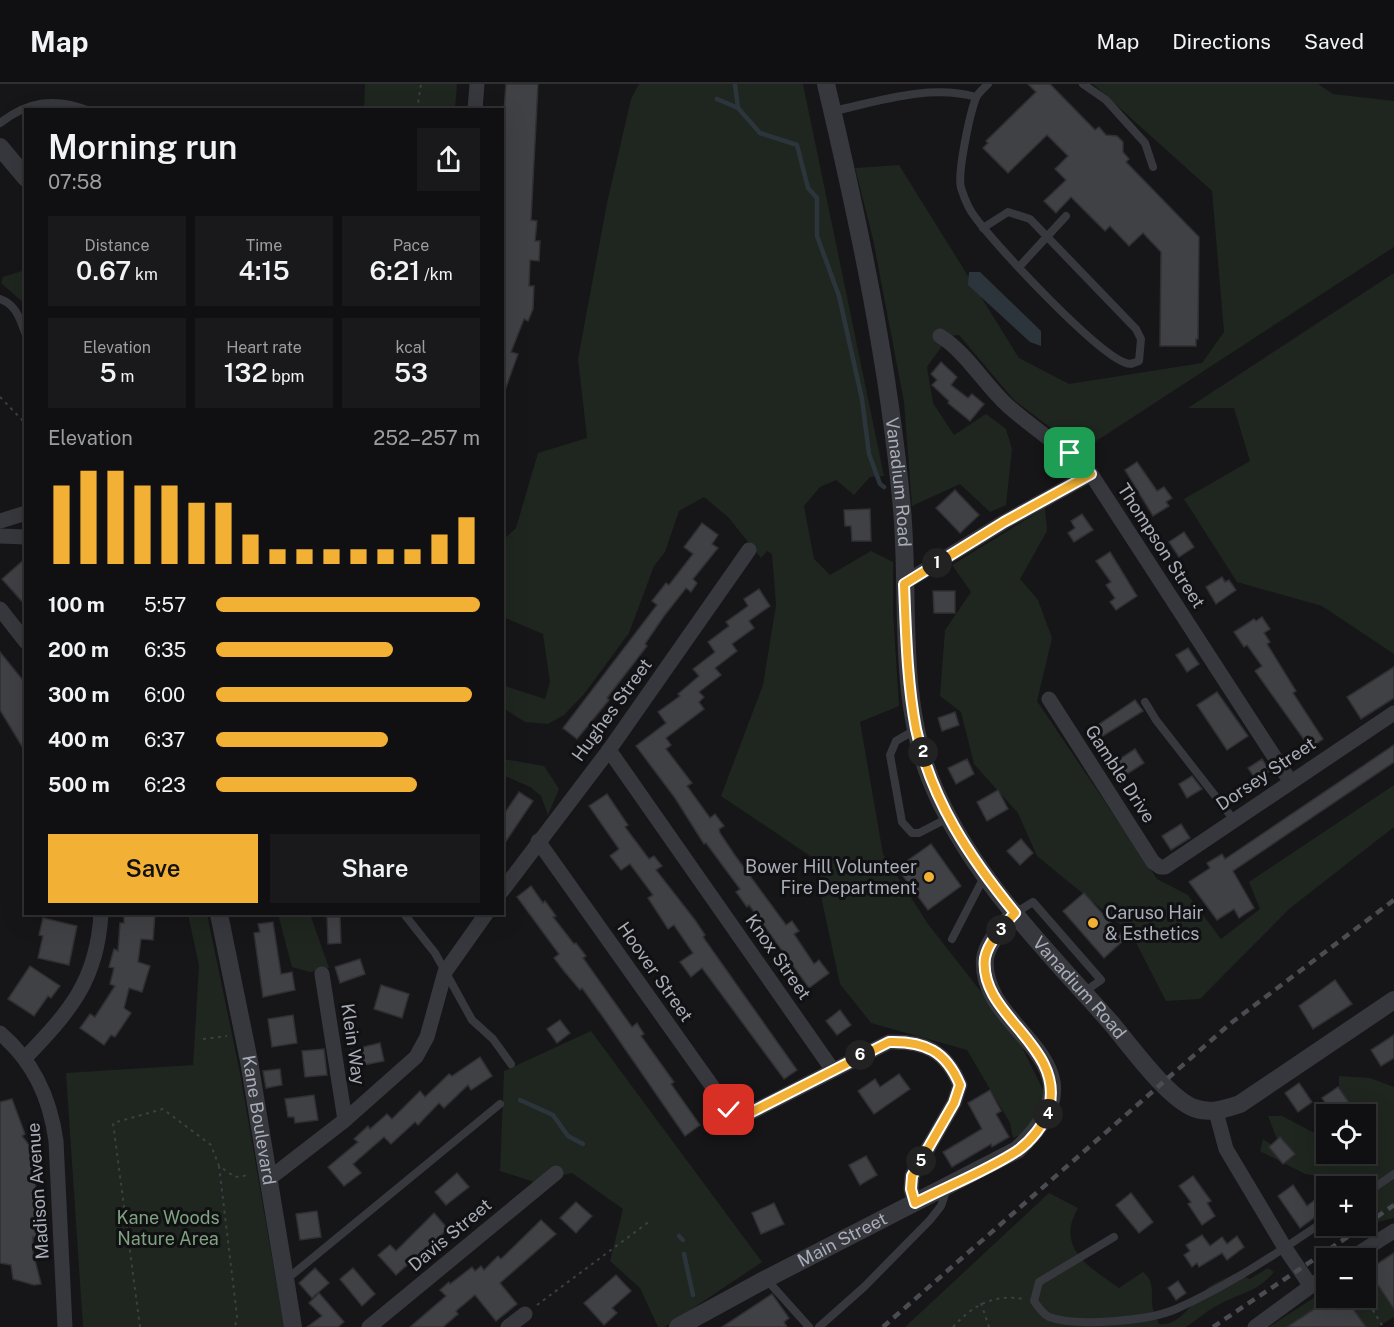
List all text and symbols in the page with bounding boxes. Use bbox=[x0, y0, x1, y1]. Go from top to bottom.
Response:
text: Map bbox=[30, 25, 89, 58]
text: Map bbox=[1097, 29, 1139, 54]
text: Directions bbox=[1172, 29, 1271, 54]
text: Saved bbox=[1304, 29, 1364, 54]
text: Morning run bbox=[48, 128, 237, 166]
button: share bbox=[417, 128, 480, 191]
text: 07:58 bbox=[48, 170, 102, 194]
text: Distance bbox=[85, 236, 149, 255]
text: Time bbox=[246, 236, 282, 255]
text: Pace bbox=[393, 236, 429, 255]
text: 0.67 bbox=[76, 255, 131, 286]
text: 4:15 bbox=[238, 255, 290, 286]
text: 6:21 bbox=[370, 255, 420, 286]
text: km bbox=[131, 265, 158, 284]
text: /km bbox=[420, 265, 453, 284]
text: Elevation bbox=[83, 338, 151, 357]
text: Heart rate bbox=[226, 338, 302, 357]
text: kcal bbox=[396, 338, 426, 357]
text: 5 bbox=[100, 357, 117, 388]
text: 132 bbox=[224, 357, 268, 388]
text: 53 bbox=[394, 357, 428, 388]
text: m bbox=[117, 367, 134, 386]
text: bpm bbox=[268, 367, 304, 386]
street label: Vanadium Road bbox=[882, 416, 915, 547]
text: Elevation bbox=[48, 426, 133, 450]
text: 252–257 m bbox=[373, 426, 480, 450]
pin bbox=[1044, 427, 1095, 478]
icon: arrive bbox=[1053, 436, 1086, 469]
street label: Thompson Street bbox=[1113, 480, 1209, 612]
pin: 1 bbox=[922, 548, 952, 578]
text: 1 bbox=[934, 553, 940, 572]
text: 100 m bbox=[48, 593, 105, 617]
text: 5:57 bbox=[144, 593, 186, 617]
text: 200 m bbox=[48, 638, 109, 662]
text: 6:35 bbox=[144, 638, 186, 662]
street label: Hughes Street bbox=[567, 654, 656, 765]
text: 300 m bbox=[48, 683, 109, 707]
text: 6:00 bbox=[144, 683, 185, 707]
street label: Gamble Drive bbox=[1081, 721, 1160, 826]
text: 400 m bbox=[48, 728, 109, 752]
text: 6:37 bbox=[144, 728, 185, 752]
street label: Dorsey Street bbox=[1212, 733, 1319, 815]
pin: 2 bbox=[908, 737, 938, 767]
text: 2 bbox=[918, 742, 928, 761]
text: 500 m bbox=[48, 773, 110, 797]
text: 6:23 bbox=[144, 773, 186, 797]
button: Save bbox=[48, 834, 258, 903]
button: Share bbox=[270, 834, 480, 903]
place label: Bower Hill Volunteer Fire Department bbox=[745, 856, 917, 898]
marker: Bower Hill Volunteer Fire Department bbox=[922, 870, 936, 884]
place label: Caruso Hair & Esthetics bbox=[1105, 902, 1204, 944]
street label: Knox Street bbox=[741, 910, 815, 1003]
pin: 3 bbox=[986, 915, 1016, 945]
marker: Caruso Hair & Esthetics bbox=[1086, 916, 1100, 930]
street label: Hoover Street bbox=[613, 918, 698, 1026]
text: 3 bbox=[996, 920, 1006, 939]
street label: Vanadium Road bbox=[1029, 932, 1131, 1043]
street label: Klein Way bbox=[337, 1002, 370, 1086]
pin: 6 bbox=[845, 1040, 875, 1070]
text: 6 bbox=[855, 1045, 865, 1064]
street label: Kane Boulevard bbox=[238, 1054, 280, 1187]
pin bbox=[703, 1084, 754, 1135]
icon: check bbox=[712, 1093, 745, 1126]
pin: 4 bbox=[1033, 1099, 1063, 1129]
text: 4 bbox=[1043, 1104, 1053, 1123]
map controls bbox=[1316, 1104, 1376, 1308]
button: locate bbox=[1316, 1104, 1376, 1164]
street label: Madison Avenue bbox=[22, 1122, 53, 1260]
pin: 5 bbox=[906, 1146, 936, 1176]
text: 5 bbox=[916, 1151, 926, 1170]
button: + bbox=[1316, 1176, 1376, 1236]
street label: Davis Street bbox=[404, 1194, 495, 1275]
park label: Kane Woods Nature Area bbox=[116, 1207, 220, 1249]
street label: Main Street bbox=[794, 1208, 890, 1271]
button: − bbox=[1316, 1248, 1376, 1308]

